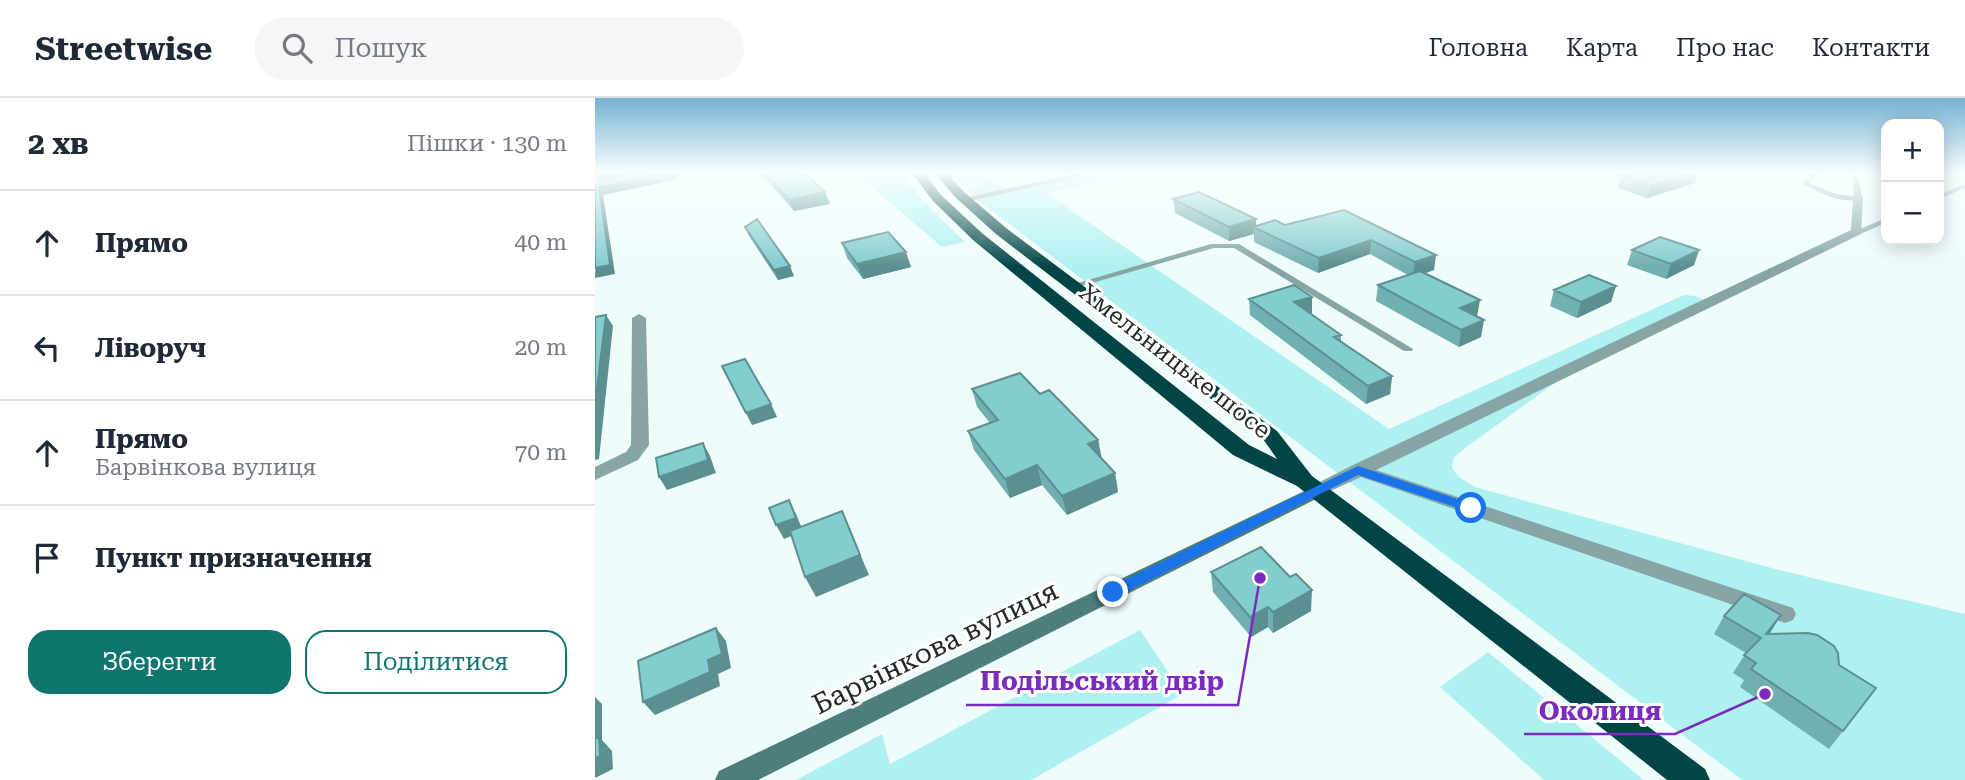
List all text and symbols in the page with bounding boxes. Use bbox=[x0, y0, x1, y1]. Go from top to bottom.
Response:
search box bbox=[254, 17, 744, 80]
text: Streetwise bbox=[35, 29, 212, 68]
icon: search bbox=[278, 29, 316, 67]
text: Пошук bbox=[334, 33, 427, 63]
text: Головна bbox=[1428, 34, 1528, 62]
text: Карта bbox=[1566, 34, 1638, 62]
text: Про нас bbox=[1676, 34, 1774, 62]
text: Контакти bbox=[1812, 34, 1930, 62]
map controls bbox=[1881, 119, 1944, 245]
button: + bbox=[1881, 119, 1944, 182]
text: 2 хв bbox=[28, 126, 89, 161]
text: Пішки · 130 m bbox=[407, 130, 567, 157]
button: − bbox=[1881, 182, 1944, 245]
icon: ahead bbox=[28, 224, 66, 262]
text: Прямо bbox=[95, 228, 188, 258]
text: 40 m bbox=[514, 229, 567, 256]
street label: Хмельницьке шосе bbox=[1074, 278, 1276, 444]
icon: left bbox=[28, 329, 66, 367]
text: Ліворуч bbox=[95, 333, 206, 363]
text: 20 m bbox=[514, 334, 567, 361]
text: Прямо bbox=[95, 424, 188, 454]
icon: ahead bbox=[28, 434, 66, 472]
text: 70 m bbox=[514, 439, 567, 466]
text: Барвінкова вулиця bbox=[95, 454, 316, 481]
route start bbox=[1455, 492, 1486, 523]
icon: arrive bbox=[28, 539, 66, 577]
text: Пункт призначення bbox=[95, 543, 372, 573]
street label: Барвінкова вулиця bbox=[807, 574, 1063, 721]
route end bbox=[1097, 576, 1128, 607]
button: Зберегти bbox=[28, 630, 291, 694]
button: Поділитися bbox=[305, 630, 567, 694]
callout: Подільський двір bbox=[966, 658, 1238, 705]
text: Подільський двір bbox=[980, 666, 1224, 696]
callout: Околиця bbox=[1524, 687, 1675, 734]
text: Околиця bbox=[1539, 696, 1661, 726]

